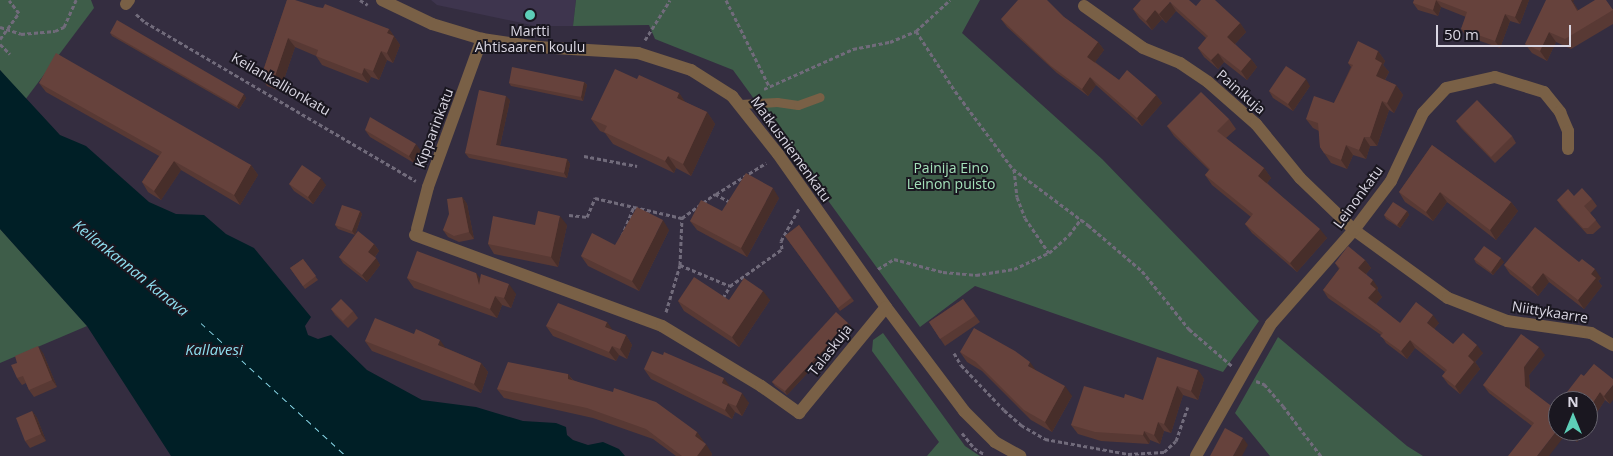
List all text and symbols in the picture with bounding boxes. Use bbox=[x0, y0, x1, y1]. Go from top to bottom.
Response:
marker: Martti Ahtisaaren koulu bbox=[524, 9, 536, 21]
scale bar bbox=[1438, 15, 1573, 47]
place label: Martti Ahtisaaren koulu bbox=[475, 23, 585, 56]
text: 50 m bbox=[1444, 24, 1479, 44]
street label: Keilankallionkatu bbox=[229, 49, 333, 119]
street label: Painikuja bbox=[1213, 66, 1269, 118]
street label: Kipparinkatu bbox=[411, 86, 457, 170]
street label: Matkusniemenkatu bbox=[747, 93, 835, 205]
park label: Painija Eino Leinon puisto bbox=[907, 160, 995, 192]
street label: Leinonkatu bbox=[1330, 163, 1386, 231]
water label: Keilankannan kanava bbox=[70, 216, 192, 320]
street label: Niittykaarre bbox=[1511, 298, 1589, 326]
street label: Talaskuja bbox=[805, 321, 855, 379]
water label: Kallavesi bbox=[185, 341, 243, 359]
north arrow bbox=[1548, 391, 1598, 441]
text: N bbox=[1567, 392, 1579, 411]

